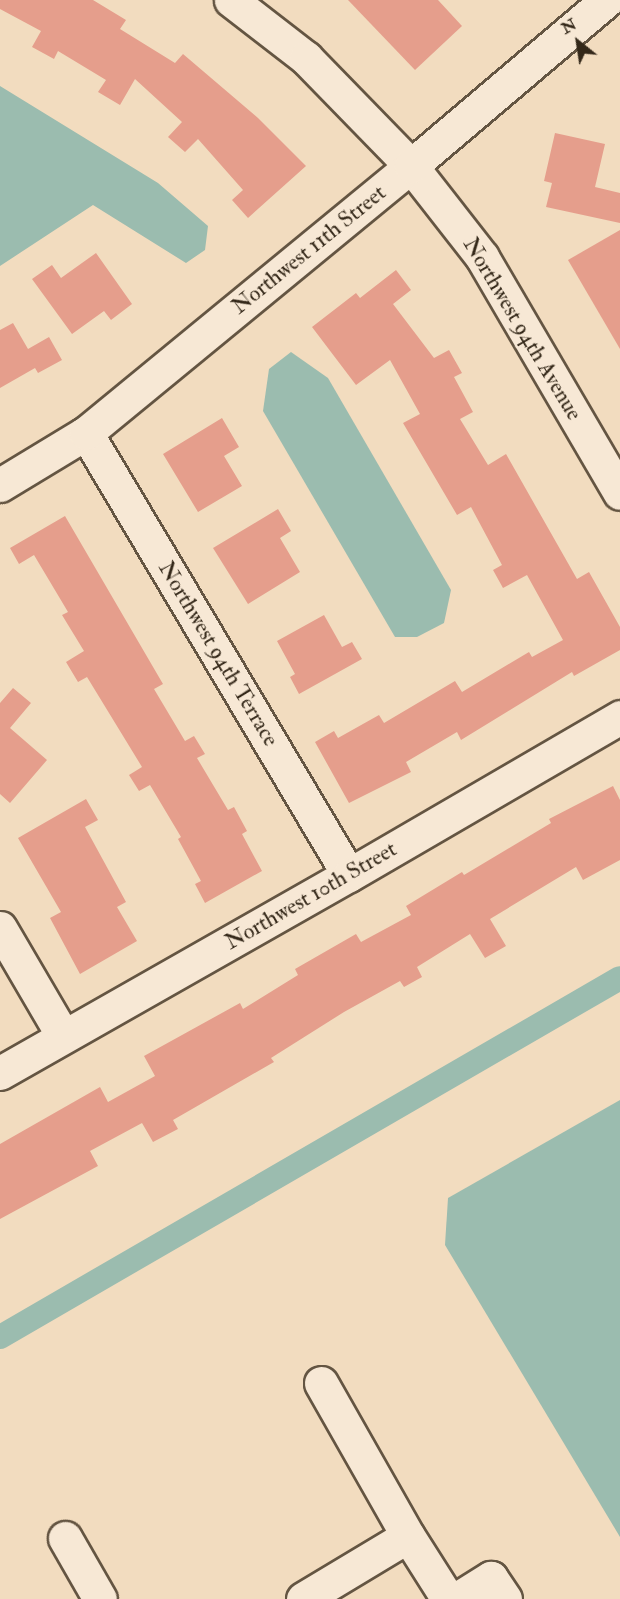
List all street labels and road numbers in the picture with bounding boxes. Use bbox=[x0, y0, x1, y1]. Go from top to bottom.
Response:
street label: Northwest 11th Street bbox=[227, 180, 391, 320]
street label: Northwest 94th Avenue bbox=[457, 233, 587, 425]
street label: Northwest 94th Terrace bbox=[152, 557, 284, 751]
street label: Northwest 10th Street bbox=[221, 836, 401, 956]

